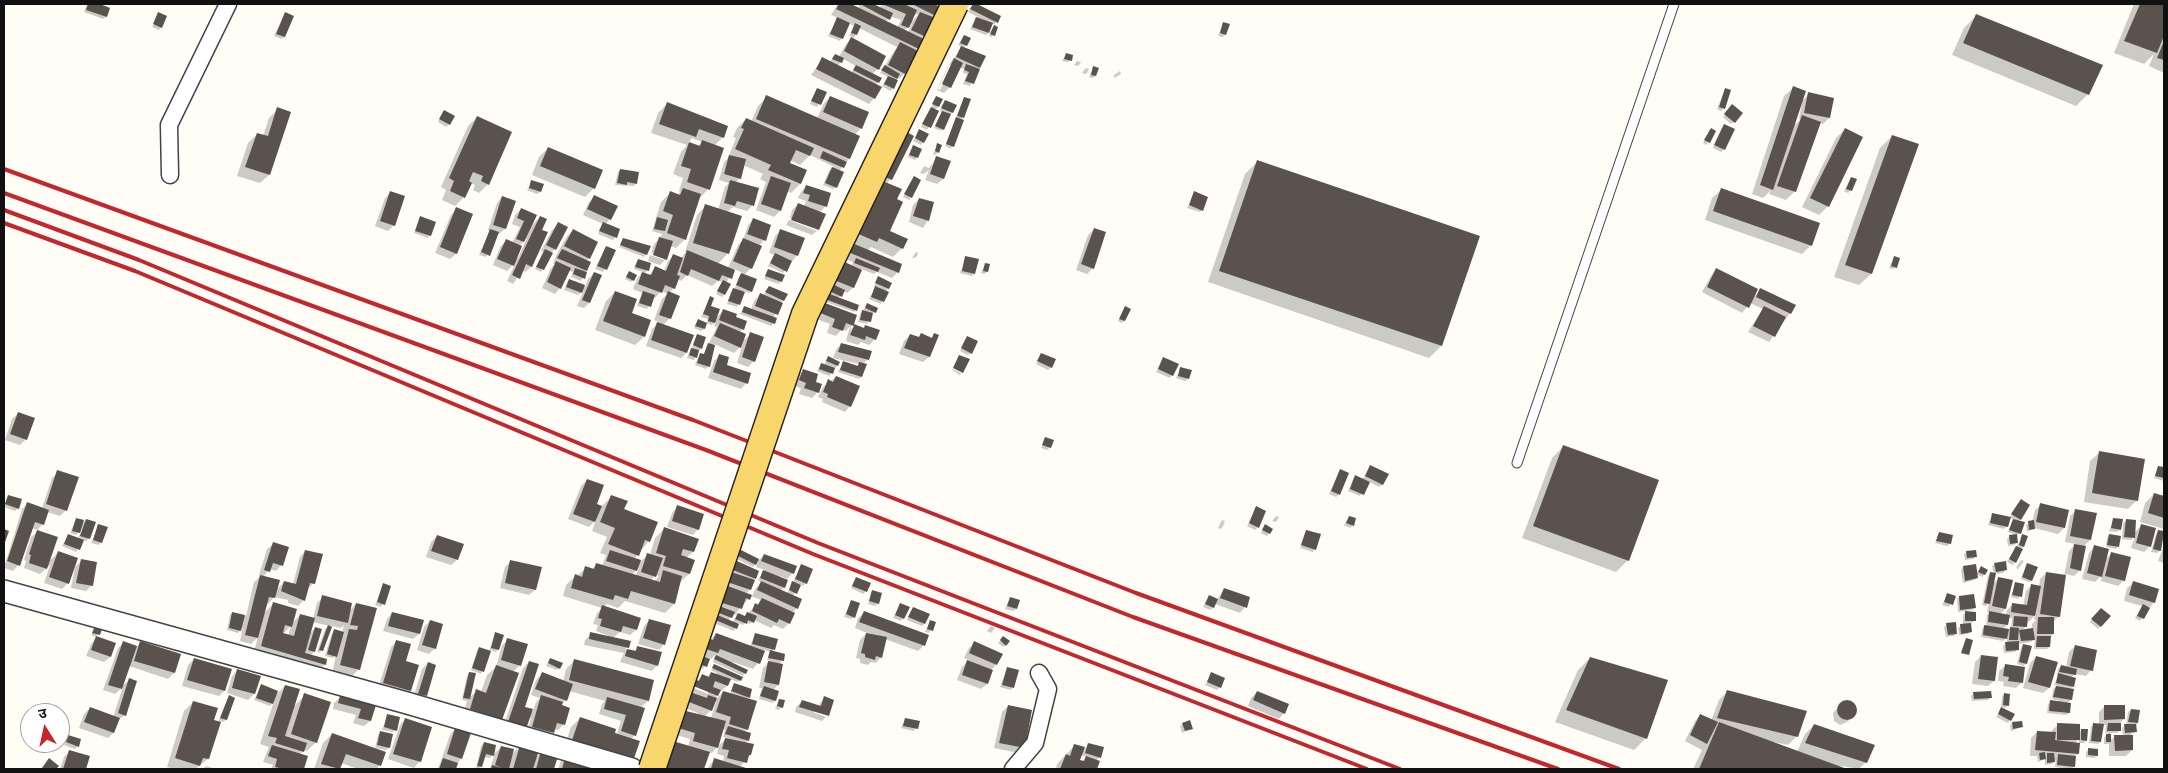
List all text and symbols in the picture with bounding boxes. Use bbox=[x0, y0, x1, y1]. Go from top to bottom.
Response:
north arrow bbox=[20, 703, 70, 753]
text: उ bbox=[37, 705, 48, 723]

